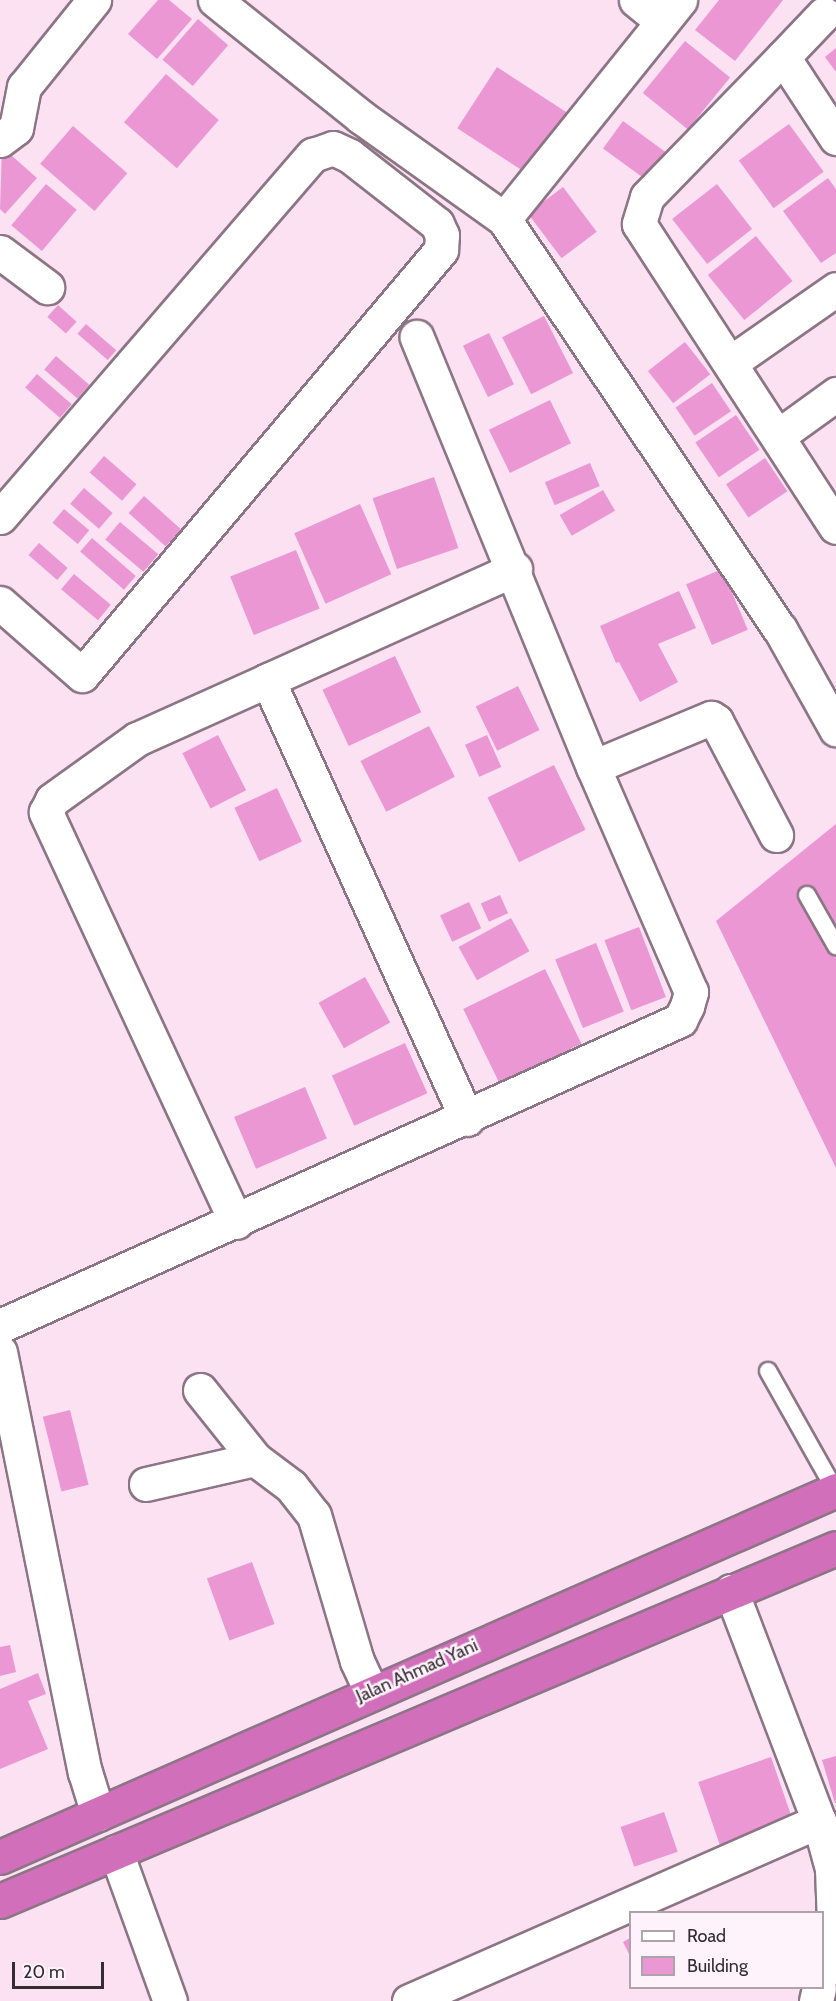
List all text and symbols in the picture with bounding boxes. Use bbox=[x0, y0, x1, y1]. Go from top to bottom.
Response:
street label: Jalan Ahmad Yani bbox=[353, 1635, 481, 1707]
legend bbox=[629, 1911, 824, 1989]
text: Road bbox=[687, 1925, 726, 1947]
scale bar bbox=[15, 1950, 106, 1988]
text: Building bbox=[687, 1955, 748, 1977]
text: 20 m bbox=[23, 1961, 65, 1983]

